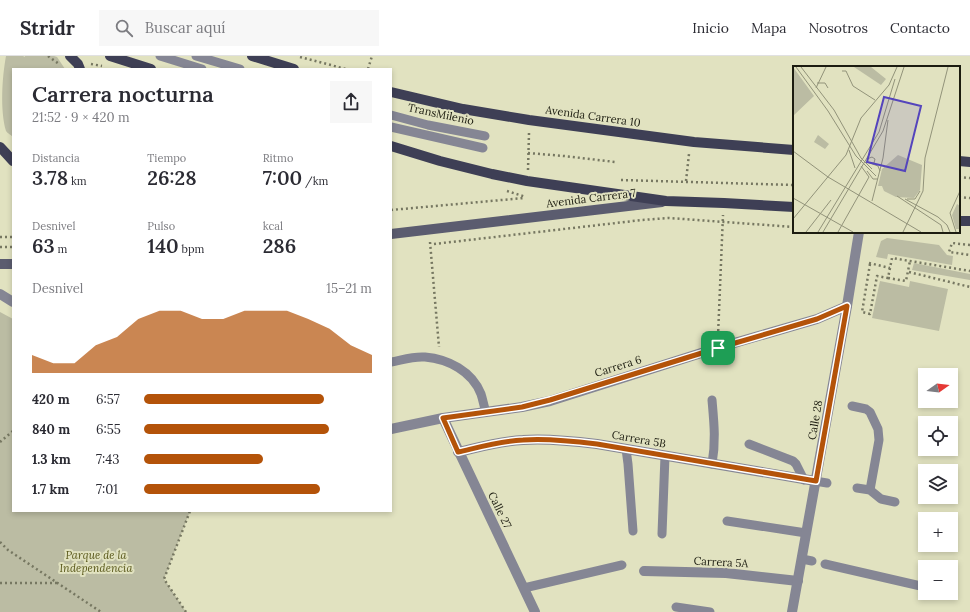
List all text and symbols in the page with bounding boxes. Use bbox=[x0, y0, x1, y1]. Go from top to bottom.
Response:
search box bbox=[99, 10, 379, 46]
text: Stridr bbox=[20, 16, 75, 40]
icon: search bbox=[113, 17, 135, 39]
text: Buscar aquí bbox=[145, 18, 226, 37]
text: Inicio bbox=[692, 19, 729, 37]
text: Mapa bbox=[751, 19, 787, 37]
text: Nosotros bbox=[809, 19, 868, 37]
text: Contacto bbox=[890, 19, 950, 37]
inset map bbox=[793, 66, 960, 233]
text: Carrera nocturna bbox=[32, 80, 214, 108]
button: share bbox=[330, 81, 372, 123]
street label: TransMilenio bbox=[407, 100, 475, 128]
street label: Avenida Carrera 10 bbox=[544, 102, 642, 130]
text: 21:52 · 9 × 420 m bbox=[32, 109, 130, 126]
text: Distancia bbox=[32, 151, 80, 165]
text: Tiempo bbox=[147, 151, 186, 165]
text: Ritmo bbox=[263, 151, 293, 165]
text: 3.78 bbox=[32, 165, 68, 190]
text: 26:28 bbox=[147, 165, 197, 190]
text: 7:00 bbox=[263, 165, 302, 190]
text: km bbox=[68, 174, 87, 188]
text: /km bbox=[302, 174, 328, 188]
street label: Avenida Carrera 7 bbox=[544, 186, 637, 211]
text: Desnivel bbox=[32, 219, 75, 233]
text: Pulso bbox=[147, 219, 175, 233]
text: kcal bbox=[263, 219, 283, 233]
text: 63 bbox=[32, 233, 55, 258]
text: 140 bbox=[147, 233, 179, 258]
text: 286 bbox=[263, 233, 296, 258]
text: m bbox=[55, 242, 67, 256]
text: bpm bbox=[179, 242, 204, 256]
text: Desnivel bbox=[32, 280, 83, 297]
text: 15–21 m bbox=[326, 280, 372, 297]
pin bbox=[701, 331, 735, 365]
icon: arrive bbox=[707, 337, 729, 359]
street label: Carrera 6 bbox=[593, 352, 643, 380]
north arrow bbox=[918, 368, 958, 408]
map controls bbox=[918, 368, 958, 600]
text: 420 m bbox=[32, 391, 70, 408]
text: 6:57 bbox=[96, 391, 120, 408]
street label: Calle 28 bbox=[805, 399, 825, 441]
button: locate bbox=[918, 416, 958, 456]
text: 840 m bbox=[32, 421, 70, 438]
text: 6:55 bbox=[96, 421, 121, 438]
street label: Carrera 5B bbox=[611, 427, 667, 451]
text: 1.3 km bbox=[32, 451, 71, 468]
text: 7:43 bbox=[96, 451, 120, 468]
button: layers bbox=[918, 464, 958, 504]
text: 1.7 km bbox=[32, 481, 69, 498]
text: 7:01 bbox=[96, 481, 118, 498]
street label: Calle 27 bbox=[485, 489, 515, 531]
button: + bbox=[918, 512, 958, 552]
park label: Parque de la Independencia bbox=[60, 548, 133, 575]
street label: Carrera 5A bbox=[693, 554, 750, 570]
button: − bbox=[918, 560, 958, 600]

